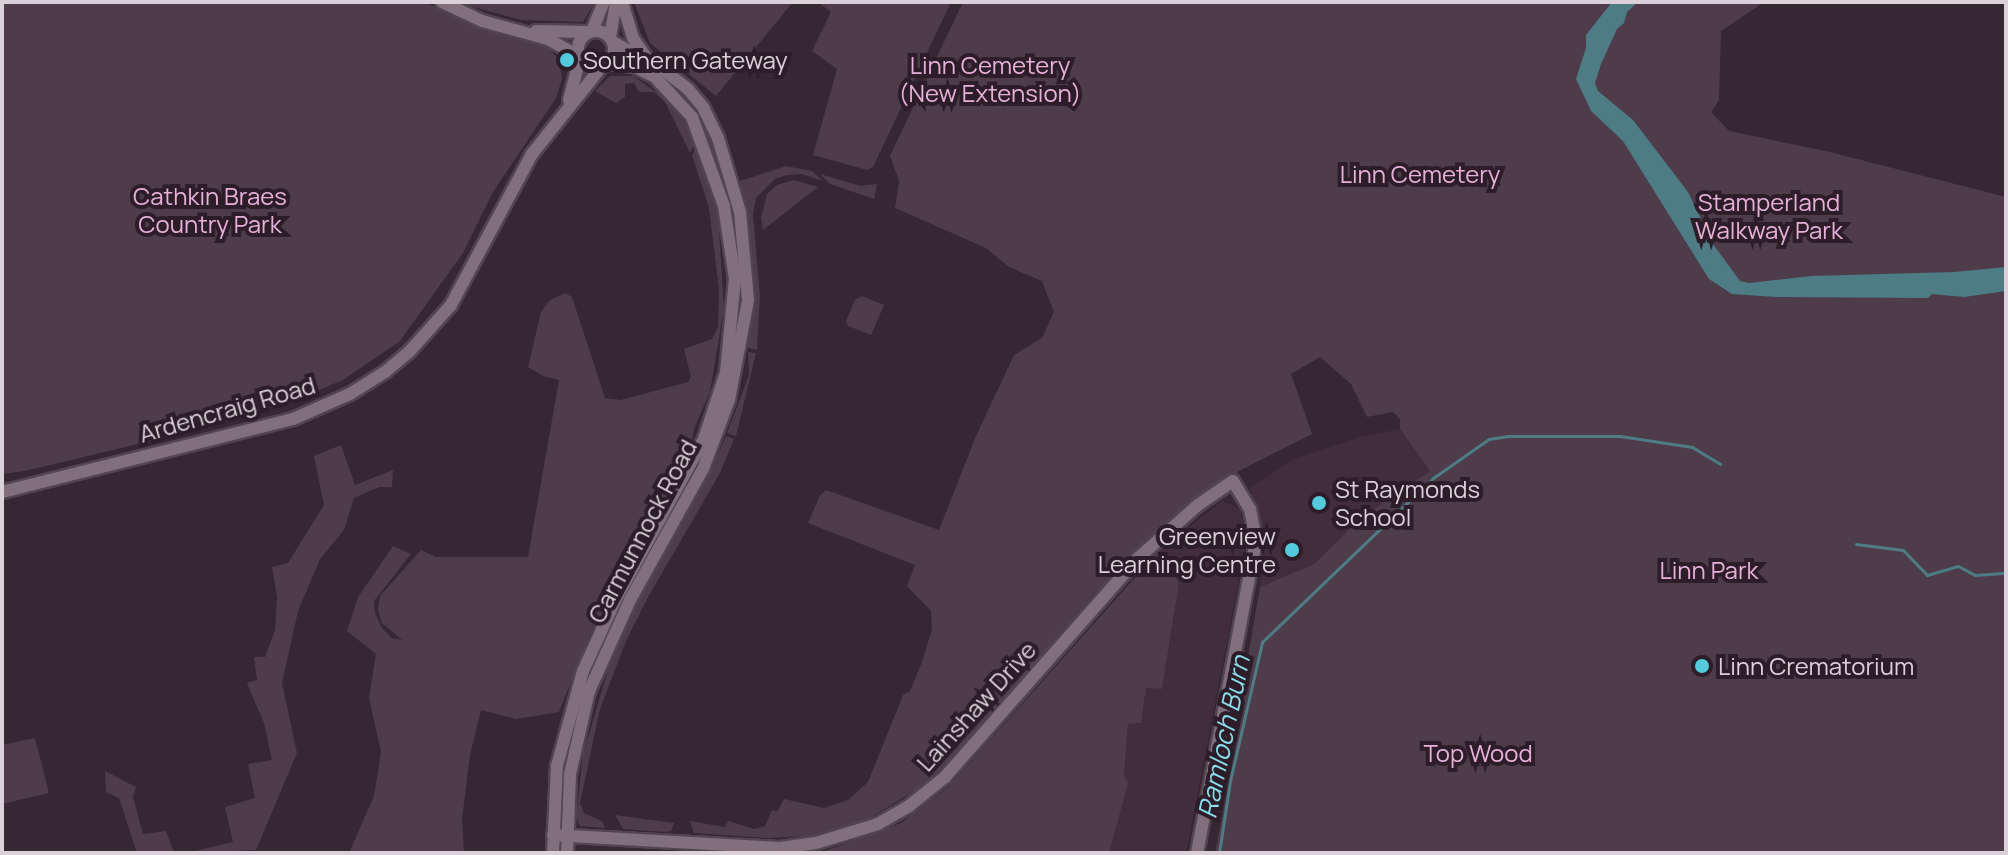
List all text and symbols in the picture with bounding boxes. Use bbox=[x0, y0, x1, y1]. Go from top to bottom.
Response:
place label: Southern Gateway bbox=[583, 46, 788, 74]
marker: Southern Gateway bbox=[558, 51, 576, 69]
park label: Linn Cemetery (New Extension) bbox=[898, 51, 1082, 107]
park label: Linn Cemetery bbox=[1340, 160, 1500, 188]
park label: Cathkin Braes Country Park bbox=[133, 182, 287, 238]
park label: Stamperland Walkway Park bbox=[1695, 188, 1843, 244]
street label: Ardencraig Road bbox=[136, 370, 318, 448]
street label: Carmunnock Road bbox=[582, 435, 702, 627]
place label: St Raymonds School bbox=[1335, 475, 1480, 531]
marker: St Raymonds School bbox=[1310, 494, 1328, 512]
place label: Greenview Learning Centre bbox=[1098, 522, 1276, 578]
marker: Greenview Learning Centre bbox=[1283, 541, 1301, 559]
park label: Linn Park bbox=[1660, 556, 1758, 584]
street label: Lainshaw Drive bbox=[910, 635, 1042, 777]
place label: Linn Crematorium bbox=[1718, 652, 1914, 680]
water label: Ramloch Burn bbox=[1192, 653, 1256, 821]
marker: Linn Crematorium bbox=[1693, 657, 1711, 675]
park label: Top Wood bbox=[1423, 739, 1533, 767]

